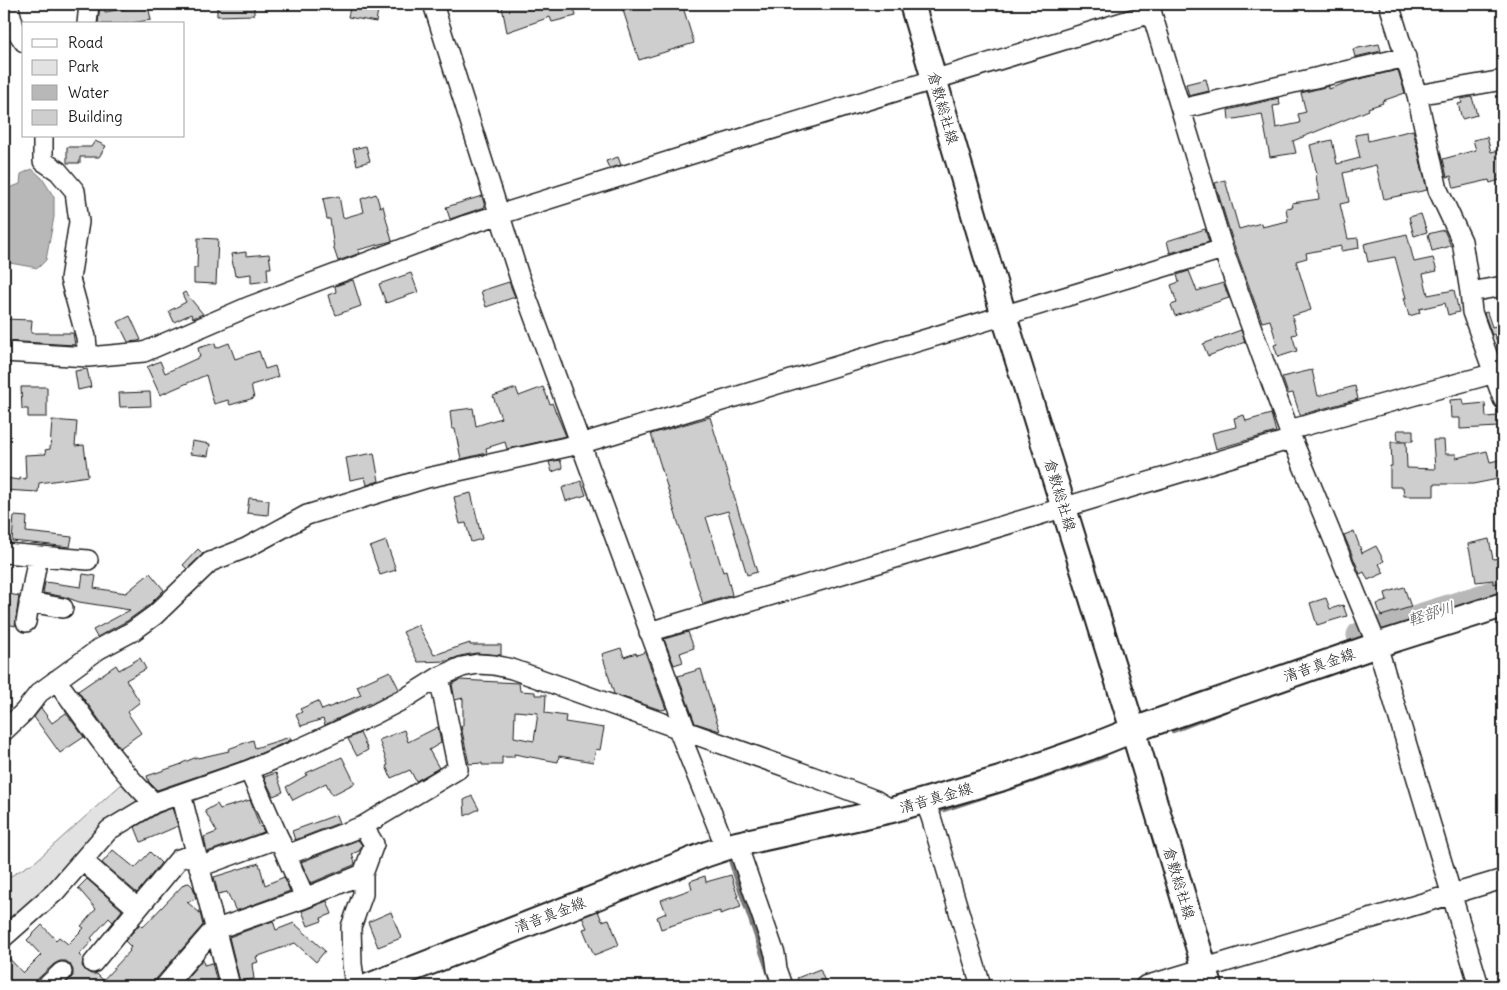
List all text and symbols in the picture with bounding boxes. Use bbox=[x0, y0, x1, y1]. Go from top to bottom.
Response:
legend bbox=[22, 22, 185, 138]
text: Road bbox=[68, 33, 103, 52]
text: Park bbox=[68, 57, 99, 76]
street label: 倉敷総社線 bbox=[924, 69, 963, 147]
text: Water bbox=[68, 83, 109, 102]
text: Building bbox=[68, 107, 123, 126]
street label: 倉敷総社線 bbox=[1040, 456, 1081, 534]
water label: 軽部川 bbox=[1405, 596, 1457, 630]
street label: 清音真金線 bbox=[1280, 643, 1357, 686]
street label: 清音真金線 bbox=[897, 778, 975, 817]
street label: 倉敷総社線 bbox=[1159, 844, 1200, 922]
street label: 清音真金線 bbox=[511, 892, 588, 937]

